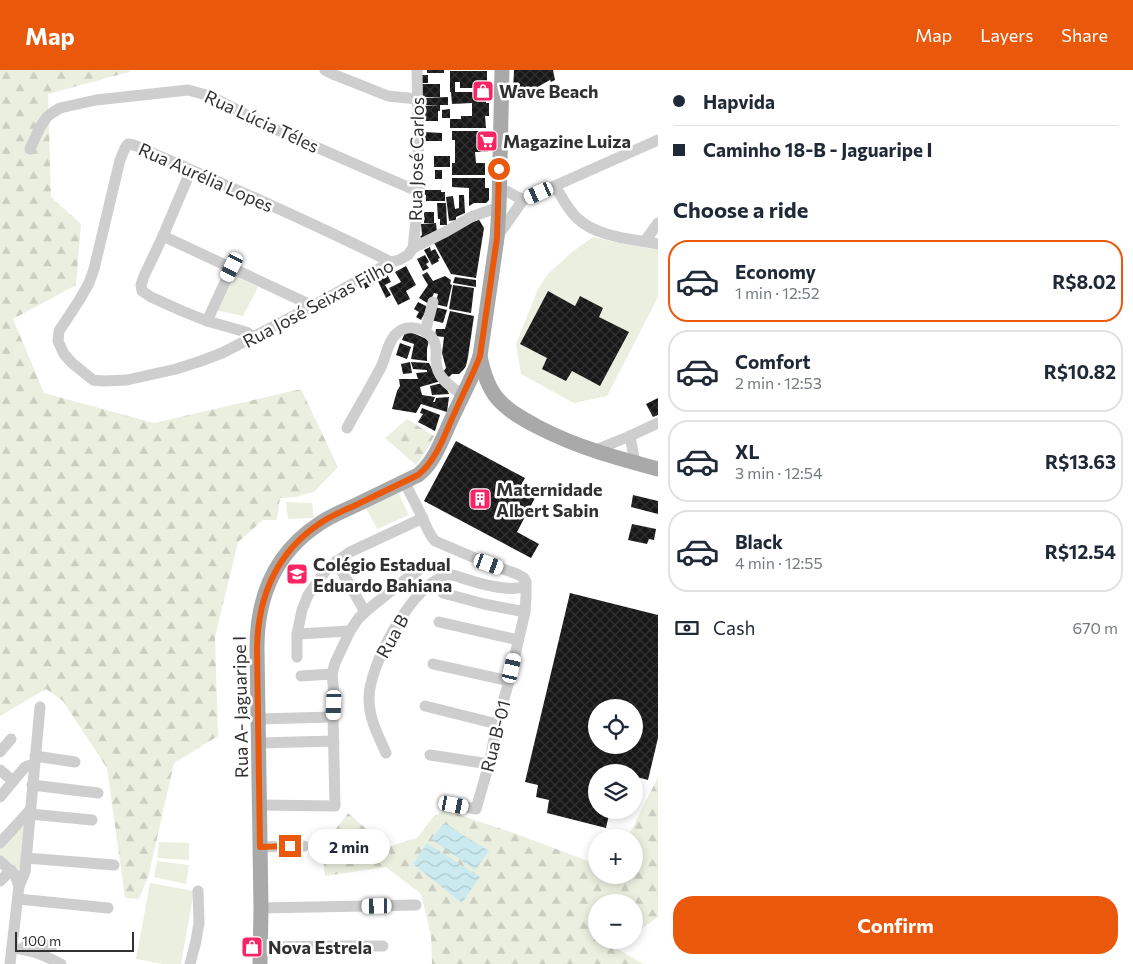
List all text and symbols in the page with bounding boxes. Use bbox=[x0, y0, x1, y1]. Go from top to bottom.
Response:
text: Map bbox=[25, 21, 75, 50]
text: Map bbox=[915, 24, 952, 46]
text: Layers bbox=[980, 24, 1033, 46]
text: Share bbox=[1061, 24, 1108, 46]
shop icon: Wave Beach bbox=[471, 79, 495, 103]
place label: Wave Beach bbox=[499, 80, 598, 102]
street label: Rua Lúcia Téles bbox=[201, 85, 323, 157]
text: Hapvida bbox=[703, 90, 775, 113]
street label: Rua José Carlos bbox=[404, 97, 428, 221]
supermarket icon: Magazine Luiza bbox=[475, 129, 499, 153]
place label: Magazine Luiza bbox=[503, 130, 631, 152]
street label: Rua Aurélia Lopes bbox=[135, 137, 277, 217]
text: Caminho 18-B - Jaguaripe I bbox=[703, 138, 933, 161]
route start bbox=[488, 158, 510, 180]
car bbox=[522, 180, 555, 206]
text: Choose a ride bbox=[673, 196, 808, 223]
car bbox=[218, 250, 245, 284]
street label: Rua José Seixas Filho bbox=[239, 254, 397, 352]
icon: car bbox=[675, 259, 720, 304]
text: Economy bbox=[735, 260, 816, 283]
text: R$8.02 bbox=[1052, 270, 1116, 293]
text: 1 min · 12:52 bbox=[735, 283, 820, 302]
icon: car bbox=[675, 349, 720, 394]
text: Comfort bbox=[735, 350, 811, 373]
text: R$10.82 bbox=[1044, 360, 1116, 383]
text: 2 min · 12:53 bbox=[735, 373, 822, 392]
icon: car bbox=[675, 439, 720, 484]
text: XL bbox=[735, 440, 760, 463]
text: R$13.63 bbox=[1045, 450, 1116, 473]
text: 3 min · 12:54 bbox=[735, 463, 823, 482]
place label: Maternidade Albert Sabin bbox=[496, 478, 603, 521]
building icon: Maternidade Albert Sabin bbox=[468, 487, 492, 511]
icon: car bbox=[675, 529, 720, 574]
text: Black bbox=[735, 530, 783, 553]
text: R$12.54 bbox=[1045, 540, 1116, 563]
car bbox=[472, 552, 505, 576]
place label: Colégio Estadual Eduardo Bahiana bbox=[313, 553, 452, 596]
text: 4 min · 12:55 bbox=[735, 553, 823, 572]
school or university icon: Colégio Estadual Eduardo Bahiana bbox=[285, 562, 309, 586]
street label: Rua B bbox=[371, 610, 413, 662]
icon: cash bbox=[673, 614, 701, 642]
text: Cash bbox=[713, 616, 755, 639]
text: 670 m bbox=[1072, 618, 1118, 637]
street label: Rua A- Jaguaripe I bbox=[228, 636, 252, 778]
car bbox=[501, 652, 522, 684]
car bbox=[325, 690, 342, 720]
street label: Rua B-01 bbox=[475, 698, 515, 774]
map controls bbox=[588, 699, 643, 949]
button: locate bbox=[588, 699, 643, 754]
button: layers bbox=[588, 764, 643, 819]
car bbox=[437, 795, 470, 815]
callout: 2 min bbox=[308, 828, 390, 864]
button: + bbox=[588, 829, 643, 884]
route end bbox=[279, 835, 301, 857]
text: 2 min bbox=[329, 837, 369, 856]
button: − bbox=[588, 894, 643, 949]
button: Confirm bbox=[673, 896, 1118, 954]
car bbox=[361, 898, 392, 914]
scale bar bbox=[15, 929, 134, 952]
text: 100 m bbox=[22, 932, 61, 949]
shop icon: Nova Estrela bbox=[240, 935, 264, 959]
place label: Nova Estrela bbox=[268, 936, 372, 958]

